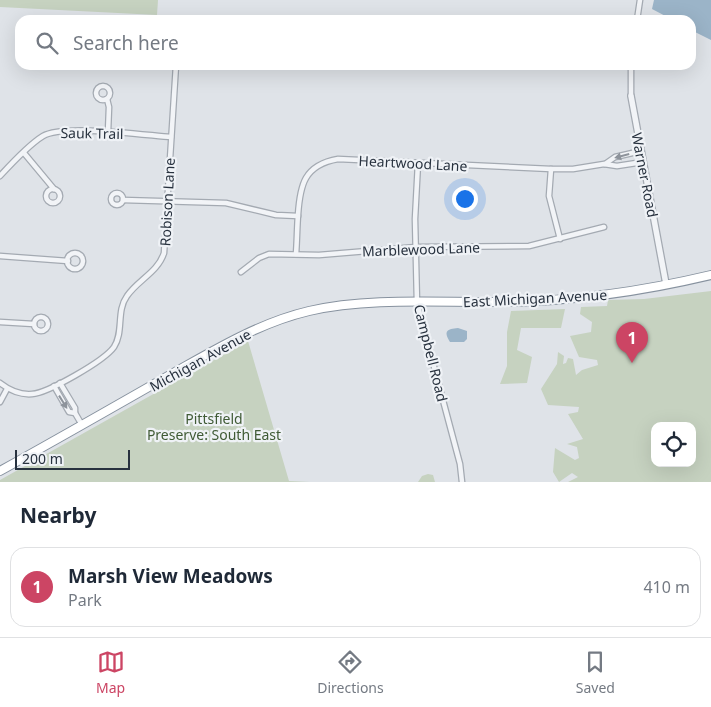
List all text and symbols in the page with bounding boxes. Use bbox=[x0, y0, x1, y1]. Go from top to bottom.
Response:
search box bbox=[15, 15, 696, 70]
icon: search bbox=[33, 29, 61, 57]
text: Search here bbox=[73, 30, 179, 56]
street label: Sauk Trail bbox=[60, 123, 124, 143]
street label: Warner Road bbox=[627, 131, 663, 219]
street label: Heartwood Lane bbox=[358, 151, 468, 175]
one-way arrow bbox=[614, 152, 629, 160]
street label: Robison Lane bbox=[155, 157, 179, 247]
your location bbox=[452, 186, 478, 212]
street label: Marblewood Lane bbox=[362, 237, 480, 261]
street label: East Michigan Avenue bbox=[462, 285, 608, 311]
street label: Campbell Road bbox=[410, 302, 452, 404]
pin: 1 bbox=[616, 322, 648, 363]
street label: Michigan Avenue bbox=[146, 324, 254, 396]
one-way arrow bbox=[58, 395, 68, 408]
park label: Pittsfield Preserve: South East bbox=[147, 409, 281, 444]
map controls bbox=[651, 422, 696, 467]
button: locate bbox=[651, 422, 696, 467]
scale bar bbox=[15, 447, 130, 470]
text: 200 m bbox=[22, 449, 63, 468]
text: Nearby bbox=[20, 501, 96, 529]
text: Marsh View Meadows bbox=[68, 563, 273, 589]
text: 1 bbox=[32, 576, 42, 598]
text: 410 m bbox=[643, 576, 690, 598]
text: Park bbox=[68, 589, 102, 611]
tab: Map bbox=[96, 648, 125, 697]
tab: Directions bbox=[317, 648, 384, 697]
tab: Saved bbox=[576, 648, 615, 697]

